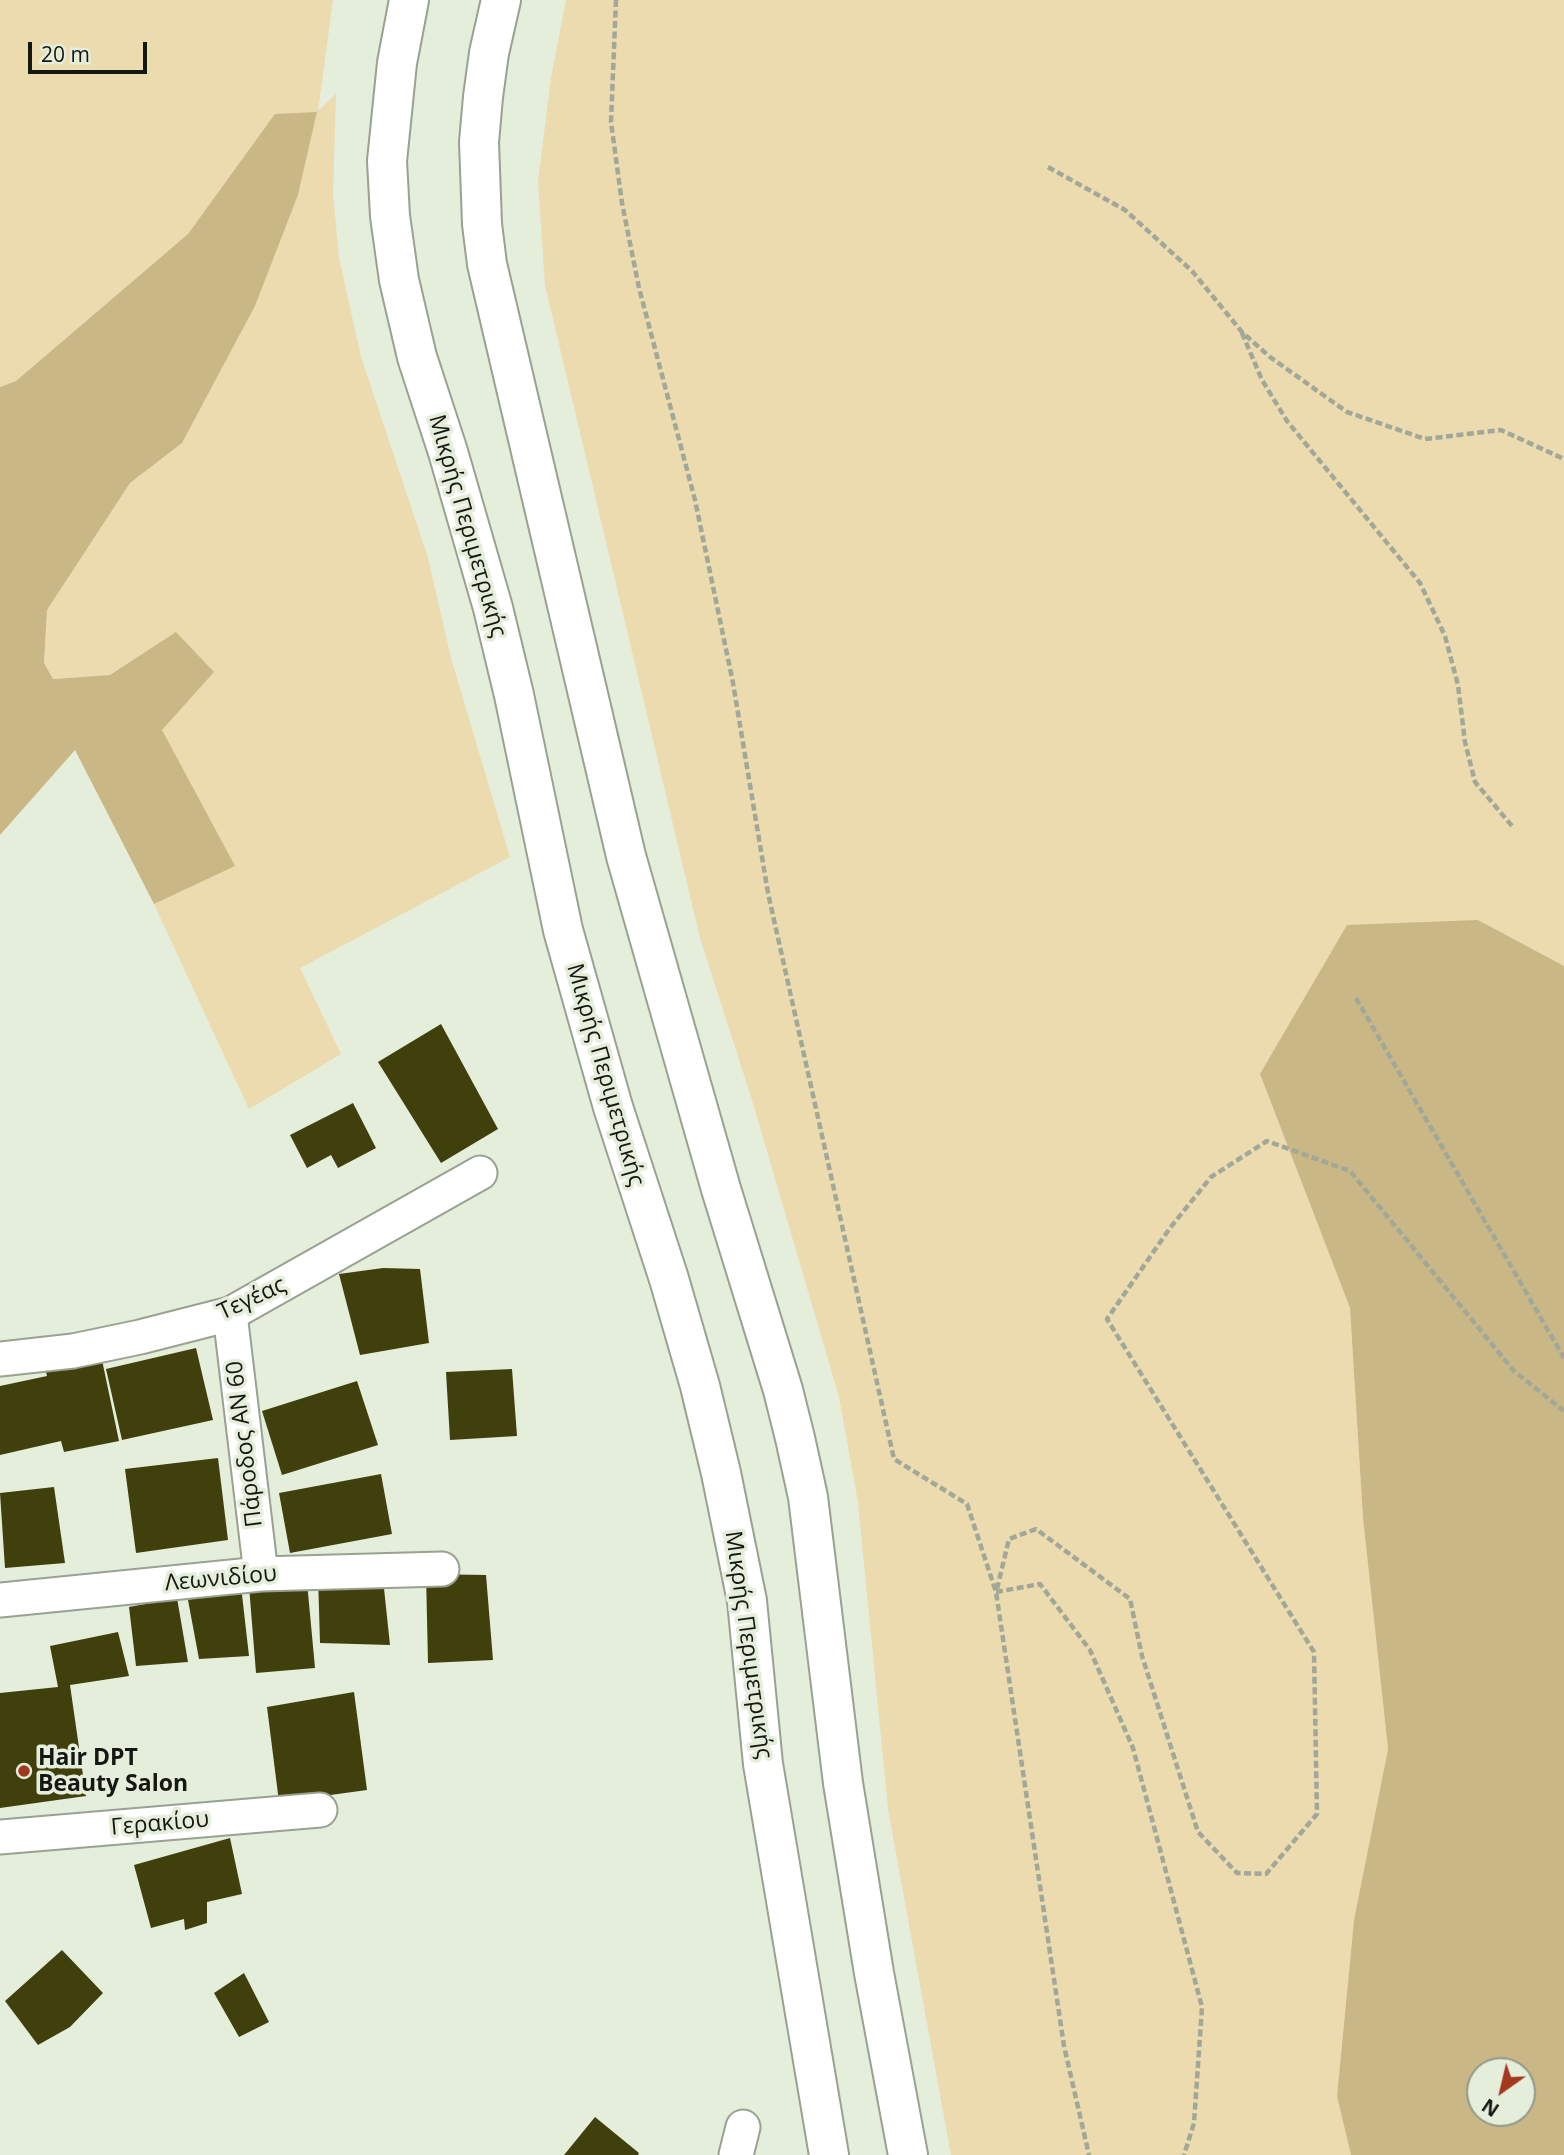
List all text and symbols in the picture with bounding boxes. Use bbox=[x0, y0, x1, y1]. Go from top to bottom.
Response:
scale bar bbox=[32, 28, 150, 72]
text: 20 m bbox=[41, 40, 90, 68]
street label: Μικρής Περιμετρικής bbox=[422, 412, 512, 640]
street label: Μικρής Περιμετρικής bbox=[560, 961, 650, 1189]
street label: Τεγέας bbox=[214, 1271, 290, 1327]
street label: Πάροδος ΑΝ 60 bbox=[221, 1359, 269, 1529]
street label: Μικρής Περιμετρικής bbox=[718, 1529, 778, 1761]
street label: Λεωνιδίου bbox=[164, 1560, 278, 1598]
place label: Hair DPT Beauty Salon bbox=[38, 1744, 188, 1798]
marker: Hair DPT Beauty Salon bbox=[16, 1763, 32, 1779]
street label: Γερακίου bbox=[110, 1806, 210, 1842]
north arrow bbox=[1466, 2057, 1536, 2127]
text: N bbox=[1477, 2093, 1504, 2123]

